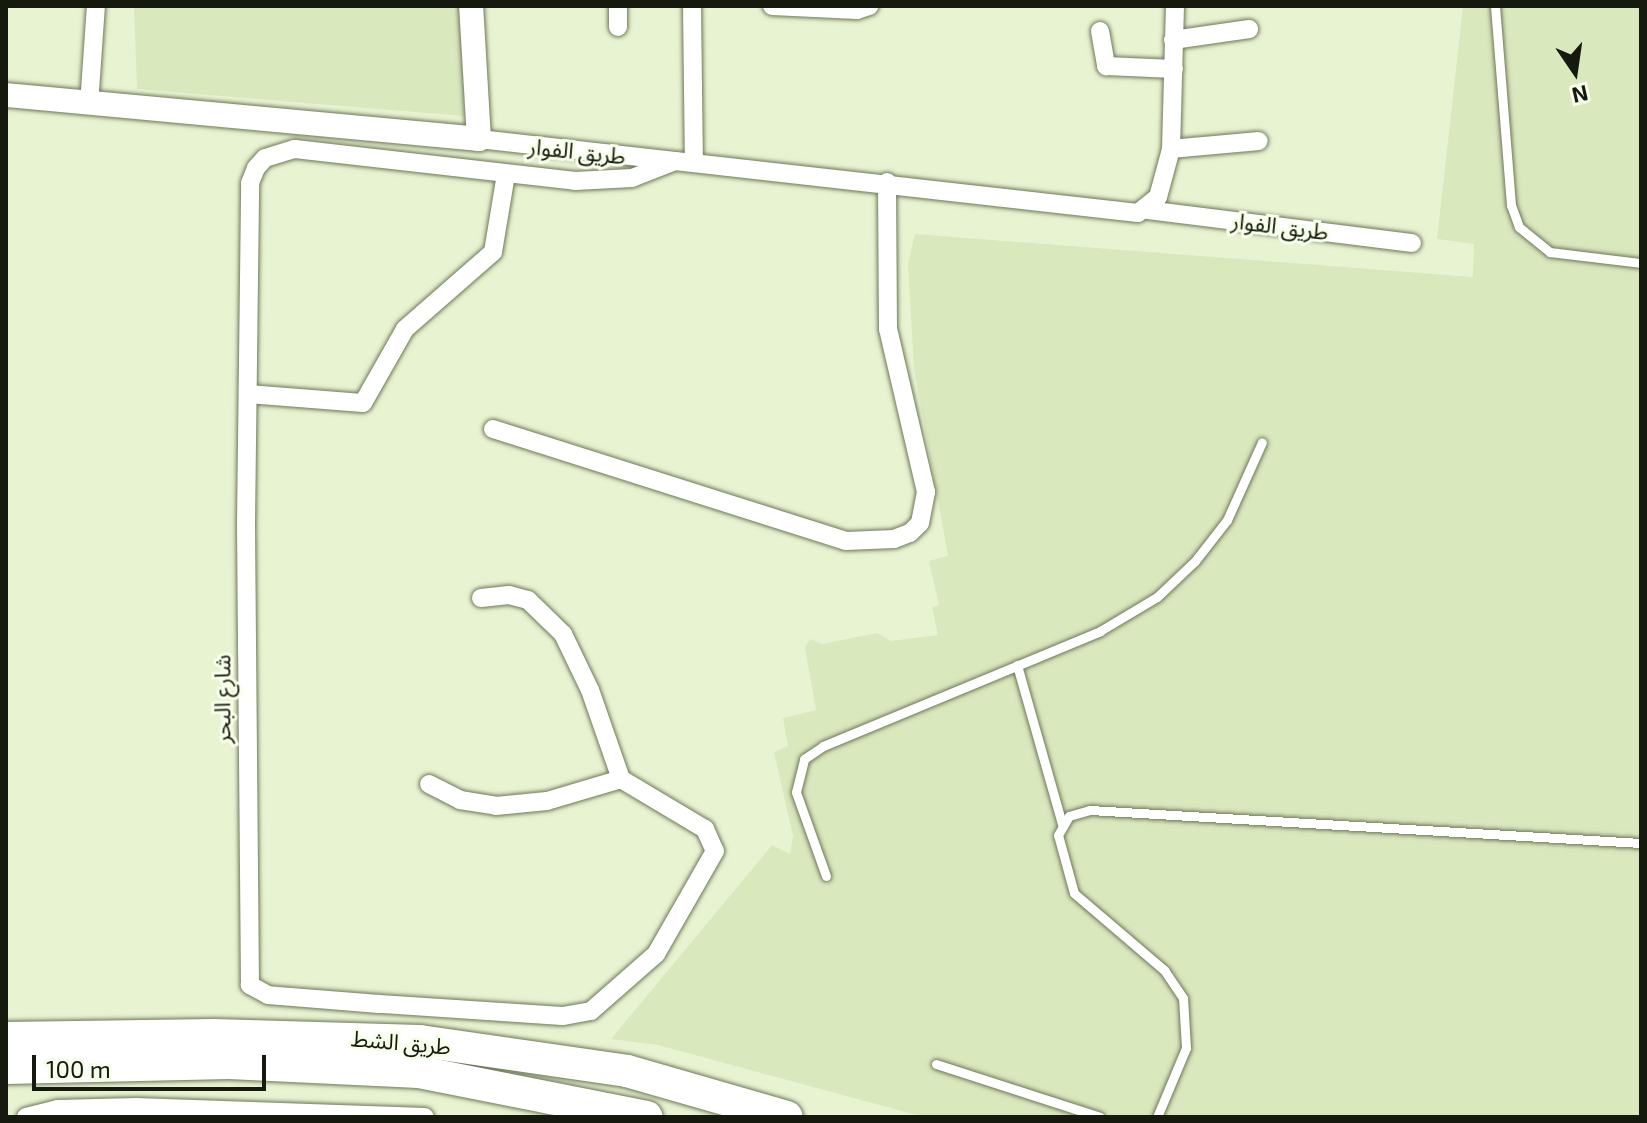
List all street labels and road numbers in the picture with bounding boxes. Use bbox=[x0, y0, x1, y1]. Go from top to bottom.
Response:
street label: طريق الفوار bbox=[527, 133, 627, 169]
street label: طريق الفوار bbox=[1230, 207, 1330, 245]
street label: شارع البحر bbox=[209, 654, 235, 744]
street label: طريق الشط bbox=[350, 1024, 452, 1060]

